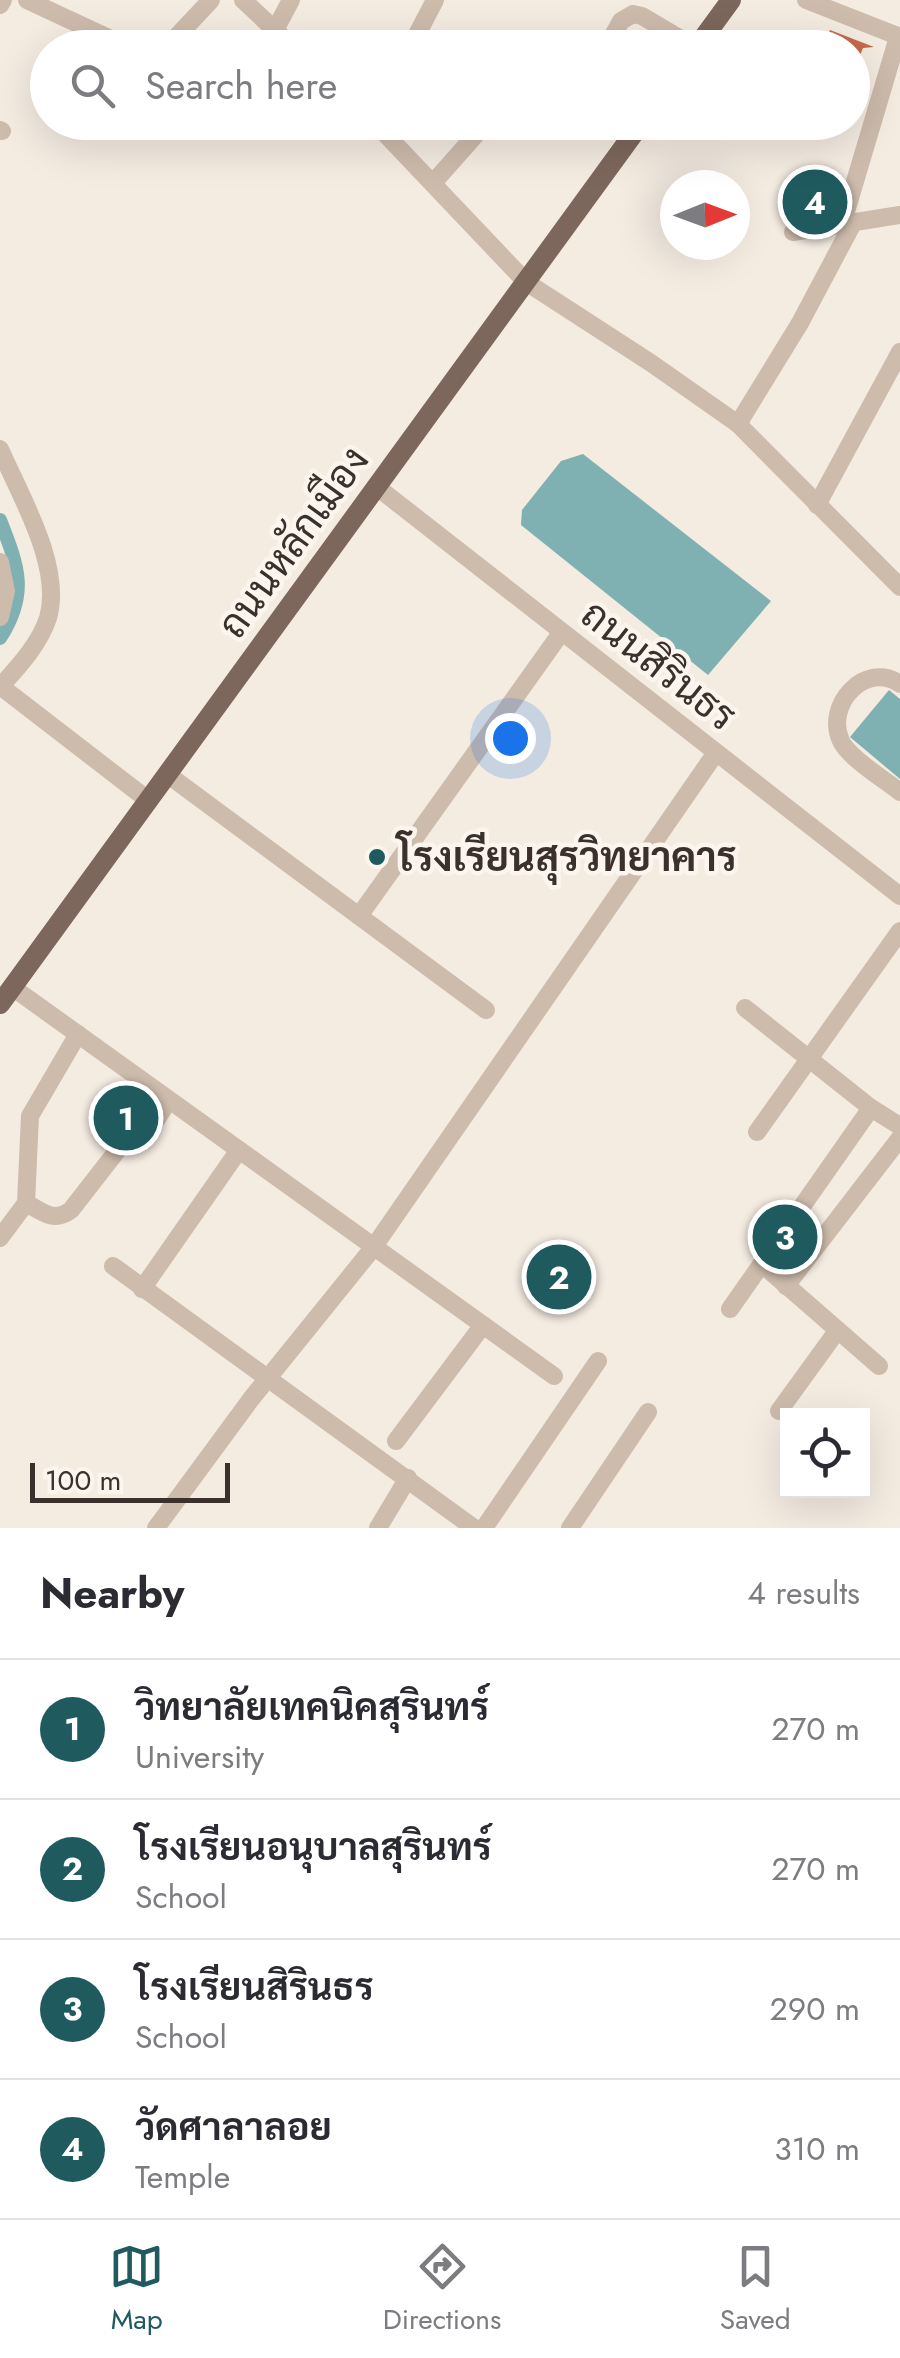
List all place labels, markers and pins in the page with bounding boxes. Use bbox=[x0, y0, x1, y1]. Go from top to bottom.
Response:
pin: 4 bbox=[782, 164, 848, 240]
place label: โรงเรียนสุรวิทยาคาร bbox=[395, 828, 737, 886]
marker: โรงเรียนสุรวิทยาคาร bbox=[366, 846, 388, 868]
pin: 1 bbox=[94, 1080, 158, 1156]
pin: 3 bbox=[752, 1200, 818, 1274]
pin: 2 bbox=[526, 1240, 592, 1314]

